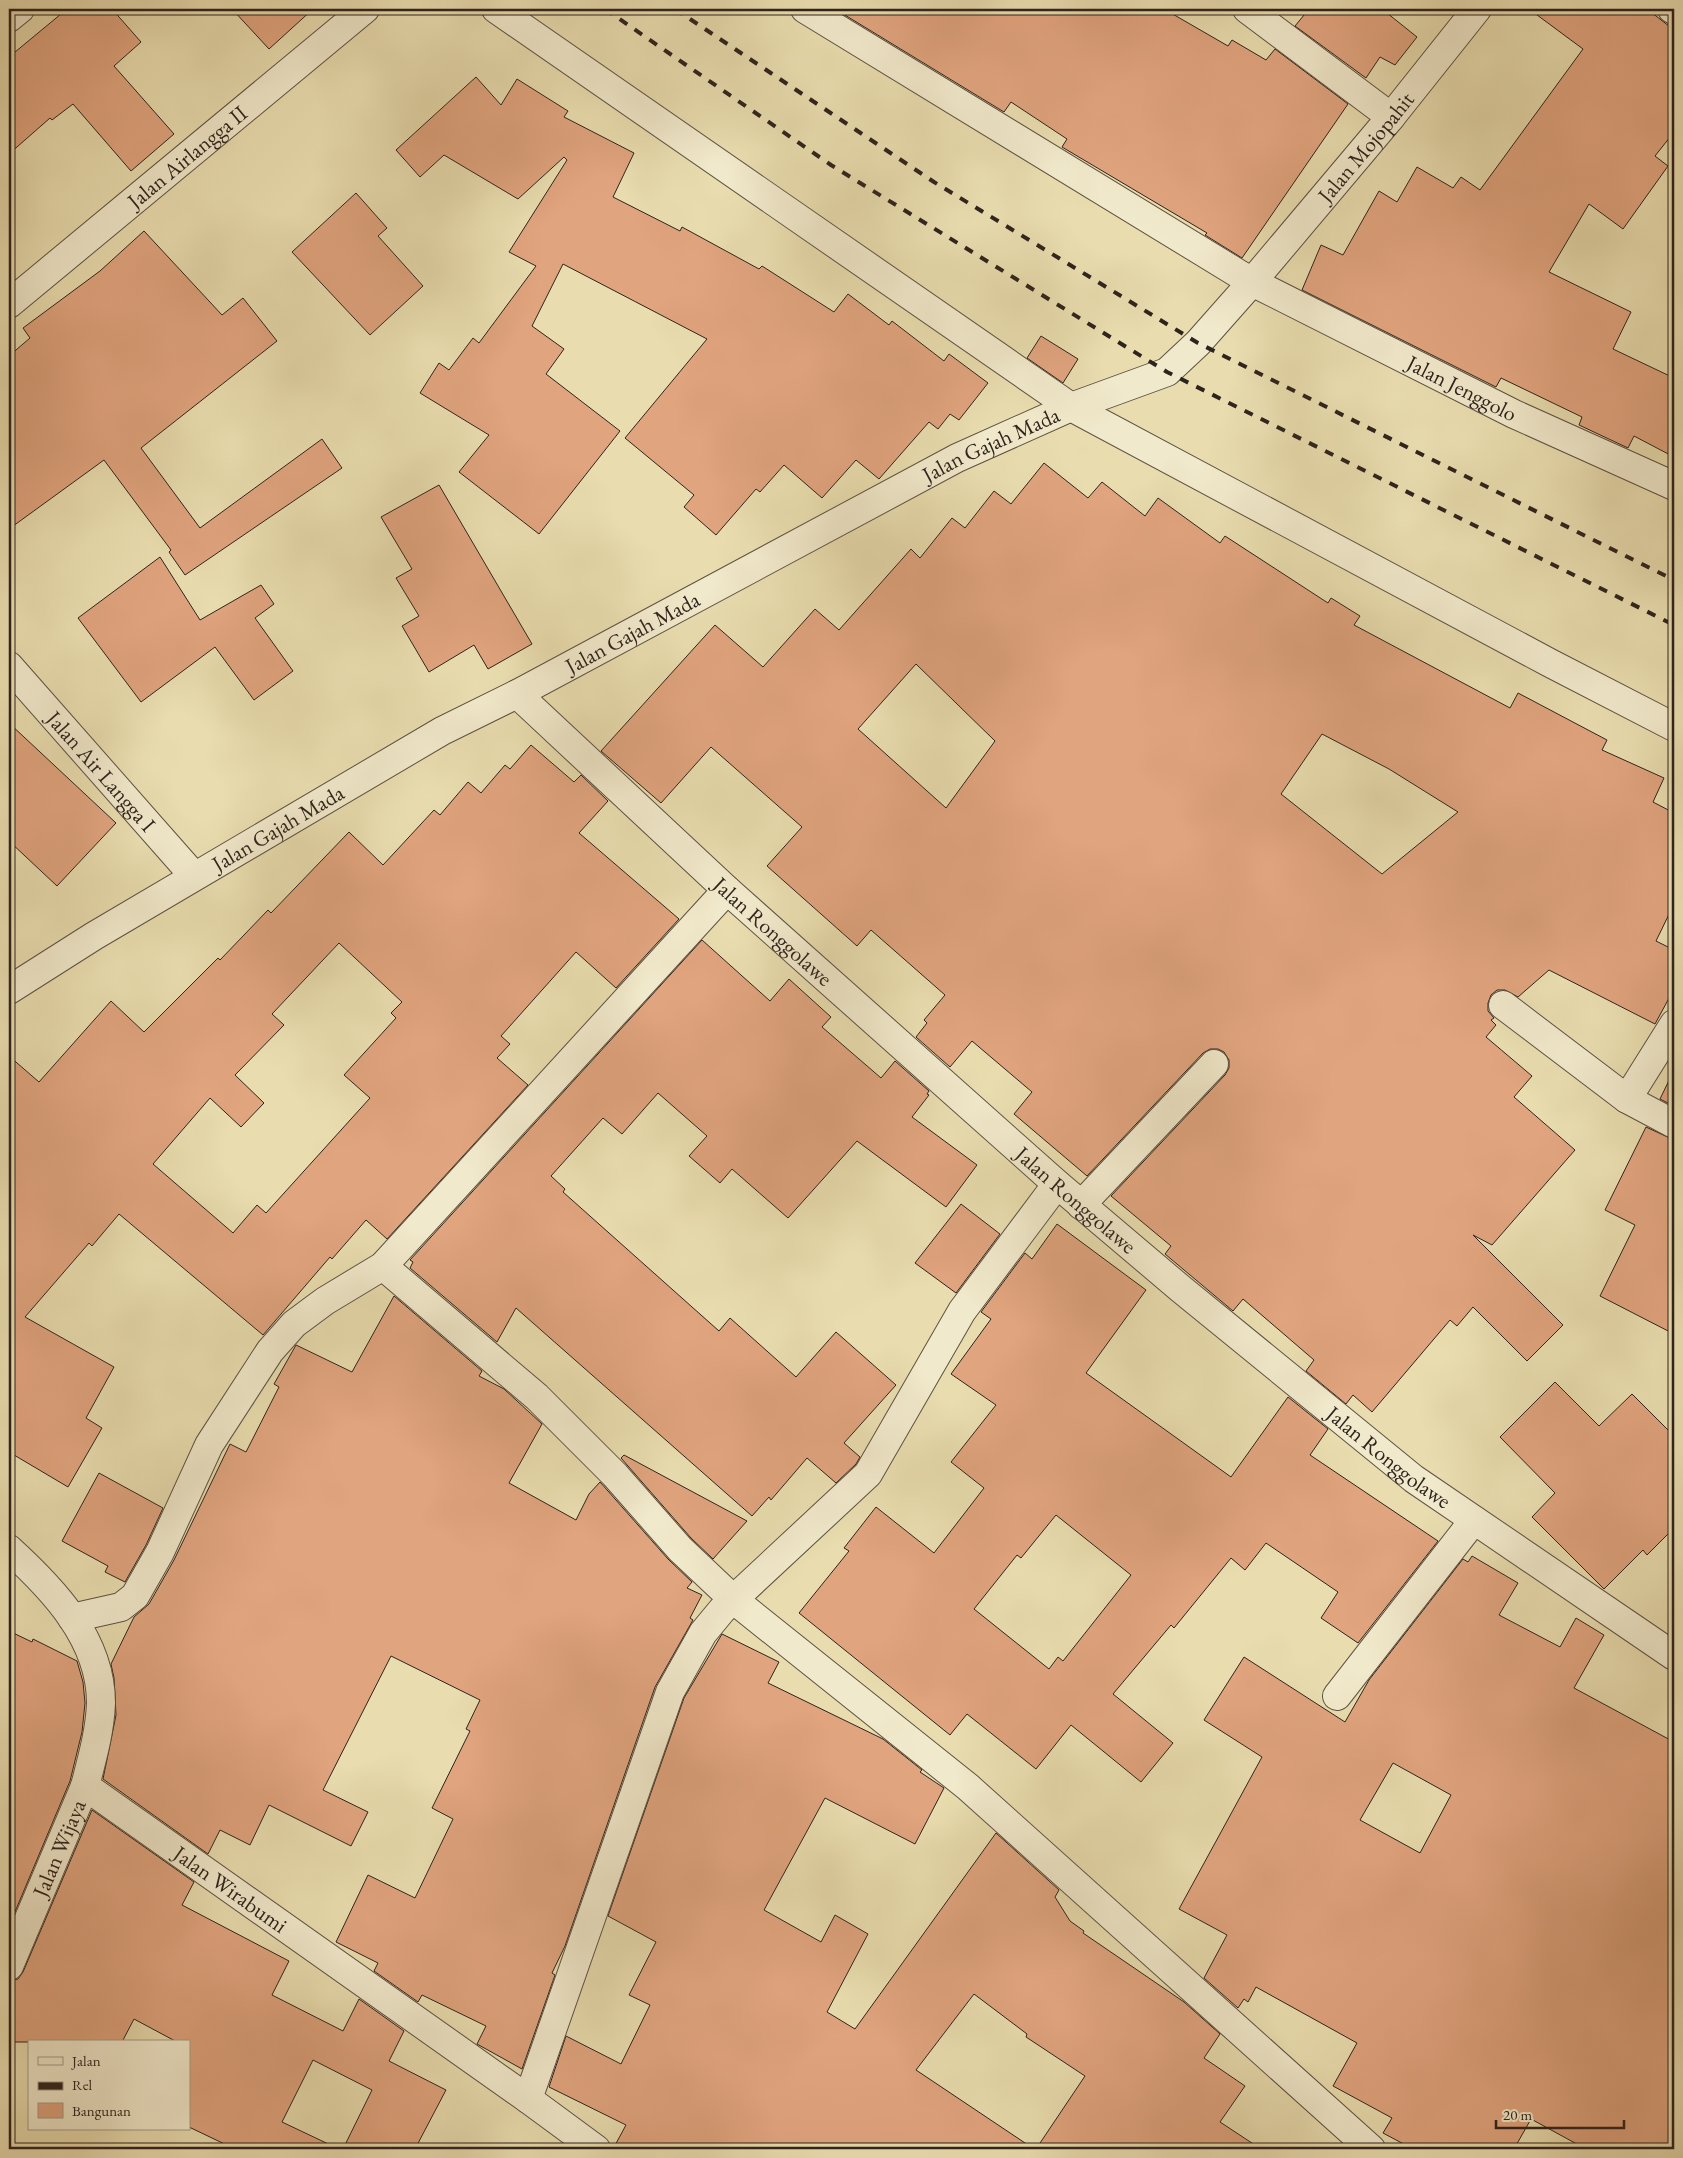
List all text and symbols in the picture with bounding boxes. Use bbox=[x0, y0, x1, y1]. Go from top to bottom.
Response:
street label: Jalan Mojopahit bbox=[1310, 86, 1421, 210]
street label: Jalan Airlangga II bbox=[120, 98, 254, 216]
street label: Jalan Jenggolo bbox=[1400, 347, 1522, 428]
street label: Jalan Gajah Mada bbox=[915, 400, 1064, 490]
street label: Jalan Gajah Mada bbox=[558, 585, 705, 681]
street label: Jalan Air Langga I bbox=[39, 703, 163, 838]
street label: Jalan Gajah Mada bbox=[205, 778, 350, 879]
street label: Jalan Ronggolawe bbox=[705, 869, 839, 993]
street label: Jalan Ronggolawe bbox=[1008, 1138, 1143, 1261]
street label: Jalan Ronggolawe bbox=[1319, 1398, 1457, 1515]
street label: Jalan Wijaya bbox=[25, 1795, 93, 1903]
street label: Jalan Wirabumi bbox=[166, 1838, 293, 1940]
legend bbox=[28, 2040, 190, 2130]
text: Jalan bbox=[70, 2051, 101, 2070]
text: Rel bbox=[72, 2075, 93, 2094]
scale bar bbox=[1496, 2098, 1623, 2130]
text: Bangunan bbox=[72, 2101, 131, 2120]
text: 20 m bbox=[1503, 2105, 1532, 2124]

